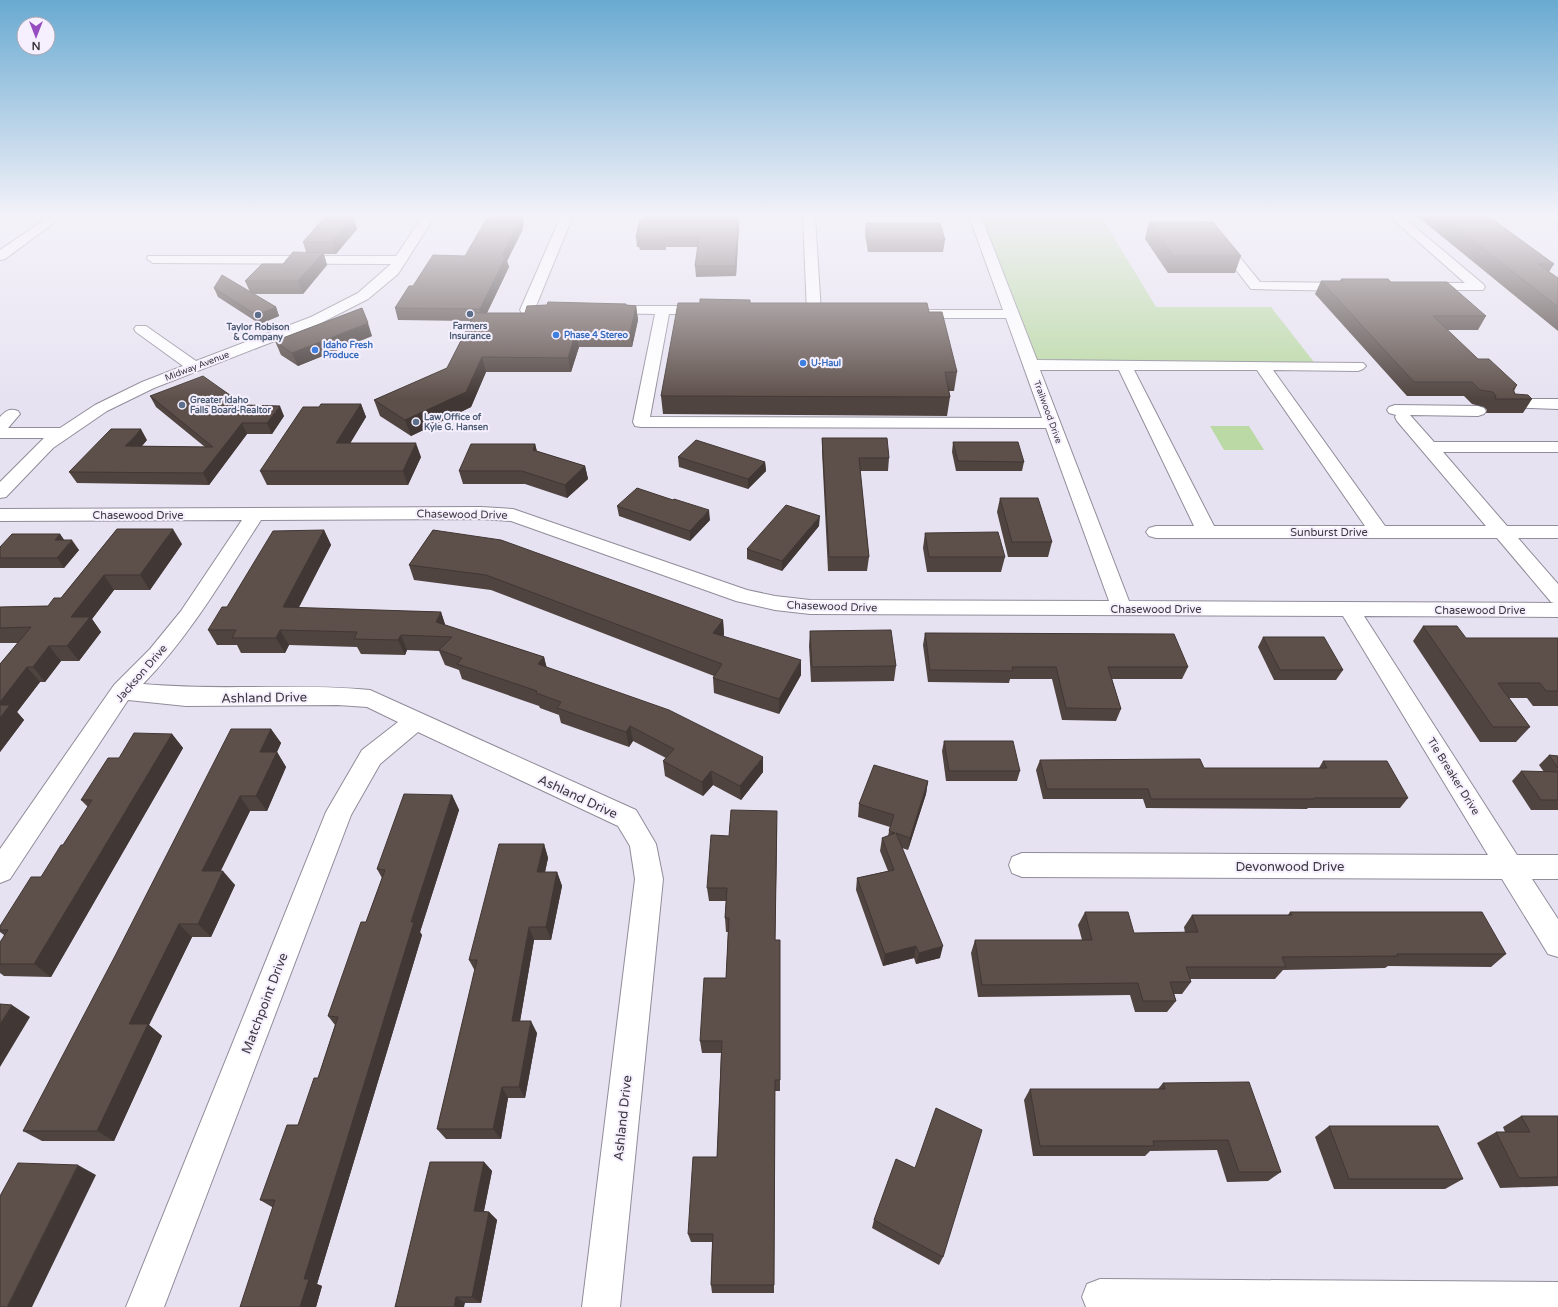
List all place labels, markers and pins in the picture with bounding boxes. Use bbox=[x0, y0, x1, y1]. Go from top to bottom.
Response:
marker: Farmers Insurance bbox=[465, 309, 475, 319]
marker: Taylor Robison & Company bbox=[253, 310, 263, 320]
place label: Farmers Insurance bbox=[449, 321, 491, 342]
place label: Taylor Robison & Company bbox=[225, 322, 290, 343]
marker: Phase 4 Stereo bbox=[551, 330, 561, 340]
place label: Phase 4 Stereo bbox=[564, 330, 629, 341]
place label: Idaho Fresh Produce bbox=[323, 340, 373, 361]
marker: Idaho Fresh Produce bbox=[310, 345, 320, 355]
marker: U-Haul bbox=[798, 358, 808, 368]
place label: U-Haul bbox=[811, 358, 841, 369]
place label: Greater Idaho Falls Board-Realtor bbox=[190, 395, 271, 416]
marker: Greater Idaho Falls Board-Realtor bbox=[177, 400, 187, 410]
place label: Law Office of Kyle G. Hansen bbox=[424, 412, 488, 433]
marker: Law Office of Kyle G. Hansen bbox=[411, 417, 421, 427]

